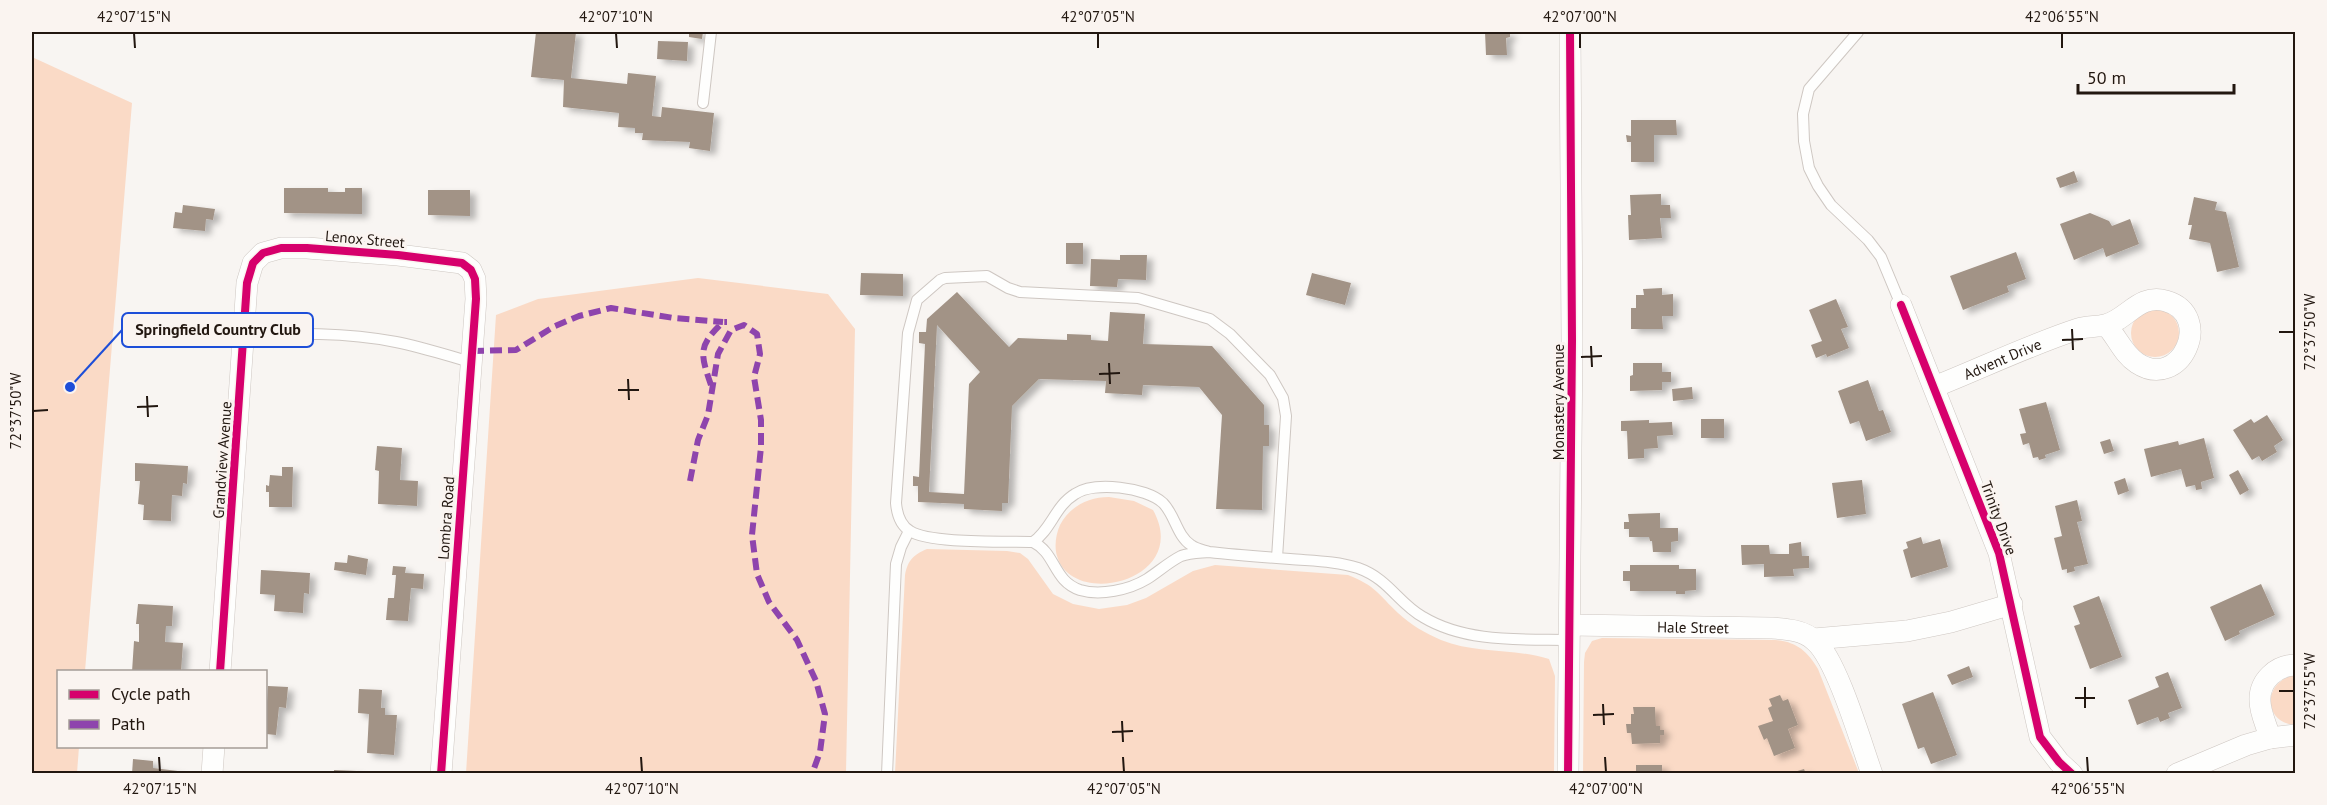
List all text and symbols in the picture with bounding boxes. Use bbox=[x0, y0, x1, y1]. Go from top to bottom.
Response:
text: 42°07'15"N bbox=[97, 7, 171, 26]
text: 42°07'10"N bbox=[579, 7, 653, 26]
text: 42°07'05"N bbox=[1061, 7, 1135, 26]
text: 42°07'00"N bbox=[1543, 7, 1617, 26]
text: 42°06'55"N bbox=[2025, 7, 2099, 26]
scale bar bbox=[2078, 57, 2234, 95]
text: 50 m bbox=[2087, 66, 2126, 89]
street label: Lenox Street bbox=[324, 226, 406, 252]
text: 72°37'50"W bbox=[2300, 293, 2319, 370]
callout: Springfield Country Club bbox=[122, 313, 313, 347]
text: Springfield Country Club bbox=[135, 319, 301, 339]
street label: Advent Drive bbox=[1961, 334, 2044, 383]
street label: Monastery Avenue bbox=[1549, 344, 1568, 460]
text: 72°37'50"W bbox=[6, 372, 25, 449]
street label: Grandview Avenue bbox=[208, 401, 236, 519]
street label: Lombra Road bbox=[434, 476, 458, 560]
street label: Trinity Drive bbox=[1977, 478, 2021, 558]
street label: Hale Street bbox=[1657, 617, 1729, 637]
text: 72°37'55"W bbox=[2300, 652, 2319, 729]
legend bbox=[57, 670, 267, 748]
text: Cycle path bbox=[111, 682, 191, 705]
text: Path bbox=[111, 712, 145, 735]
text: 42°07'15"N bbox=[123, 779, 197, 798]
text: 42°07'10"N bbox=[605, 779, 679, 798]
text: 42°07'05"N bbox=[1087, 779, 1161, 798]
text: 42°07'00"N bbox=[1569, 779, 1643, 798]
text: 42°06'55"N bbox=[2051, 779, 2125, 798]

